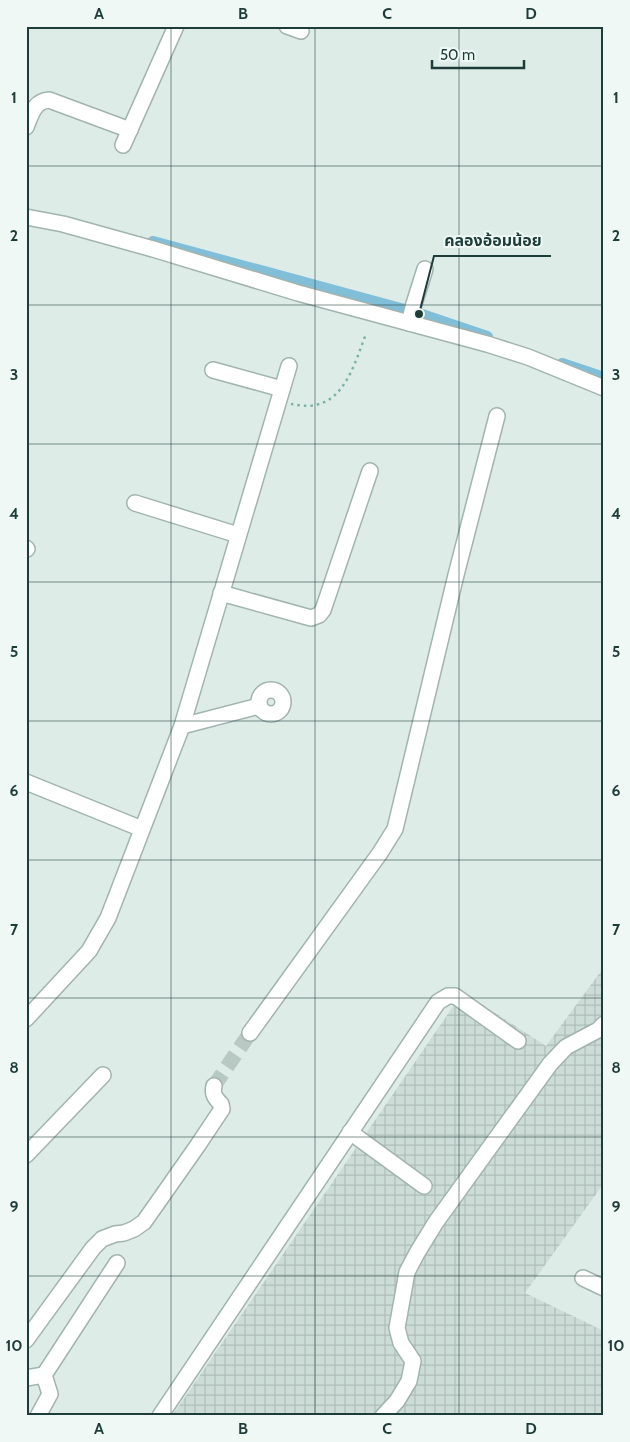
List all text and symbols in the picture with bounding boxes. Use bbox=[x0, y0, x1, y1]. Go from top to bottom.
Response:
text: A bbox=[94, 4, 104, 23]
text: B bbox=[238, 4, 248, 23]
text: C bbox=[382, 4, 392, 23]
text: D bbox=[525, 4, 537, 23]
scale bar bbox=[432, 38, 525, 70]
text: 50 m bbox=[440, 46, 475, 64]
text: 1 bbox=[11, 88, 17, 107]
text: 1 bbox=[613, 88, 619, 107]
callout: คลองอ้อมน้อย bbox=[434, 225, 551, 256]
text: 2 bbox=[10, 226, 18, 245]
text: 2 bbox=[612, 226, 620, 245]
text: คลองอ้อมน้อย bbox=[444, 231, 542, 250]
text: 3 bbox=[10, 365, 18, 384]
text: 3 bbox=[612, 365, 620, 384]
text: 4 bbox=[9, 504, 19, 523]
text: 4 bbox=[611, 504, 621, 523]
text: 5 bbox=[10, 642, 18, 661]
text: 5 bbox=[612, 642, 620, 661]
text: 6 bbox=[10, 781, 19, 800]
text: 6 bbox=[612, 781, 621, 800]
text: 7 bbox=[10, 920, 19, 939]
text: 7 bbox=[612, 920, 621, 939]
text: 8 bbox=[9, 1058, 19, 1077]
text: 8 bbox=[611, 1058, 621, 1077]
text: 9 bbox=[10, 1197, 19, 1216]
text: 9 bbox=[612, 1197, 621, 1216]
text: 10 bbox=[5, 1336, 23, 1355]
text: 10 bbox=[607, 1336, 625, 1355]
text: A bbox=[94, 1419, 104, 1438]
text: B bbox=[238, 1419, 248, 1438]
text: C bbox=[382, 1419, 392, 1438]
text: D bbox=[525, 1419, 537, 1438]

